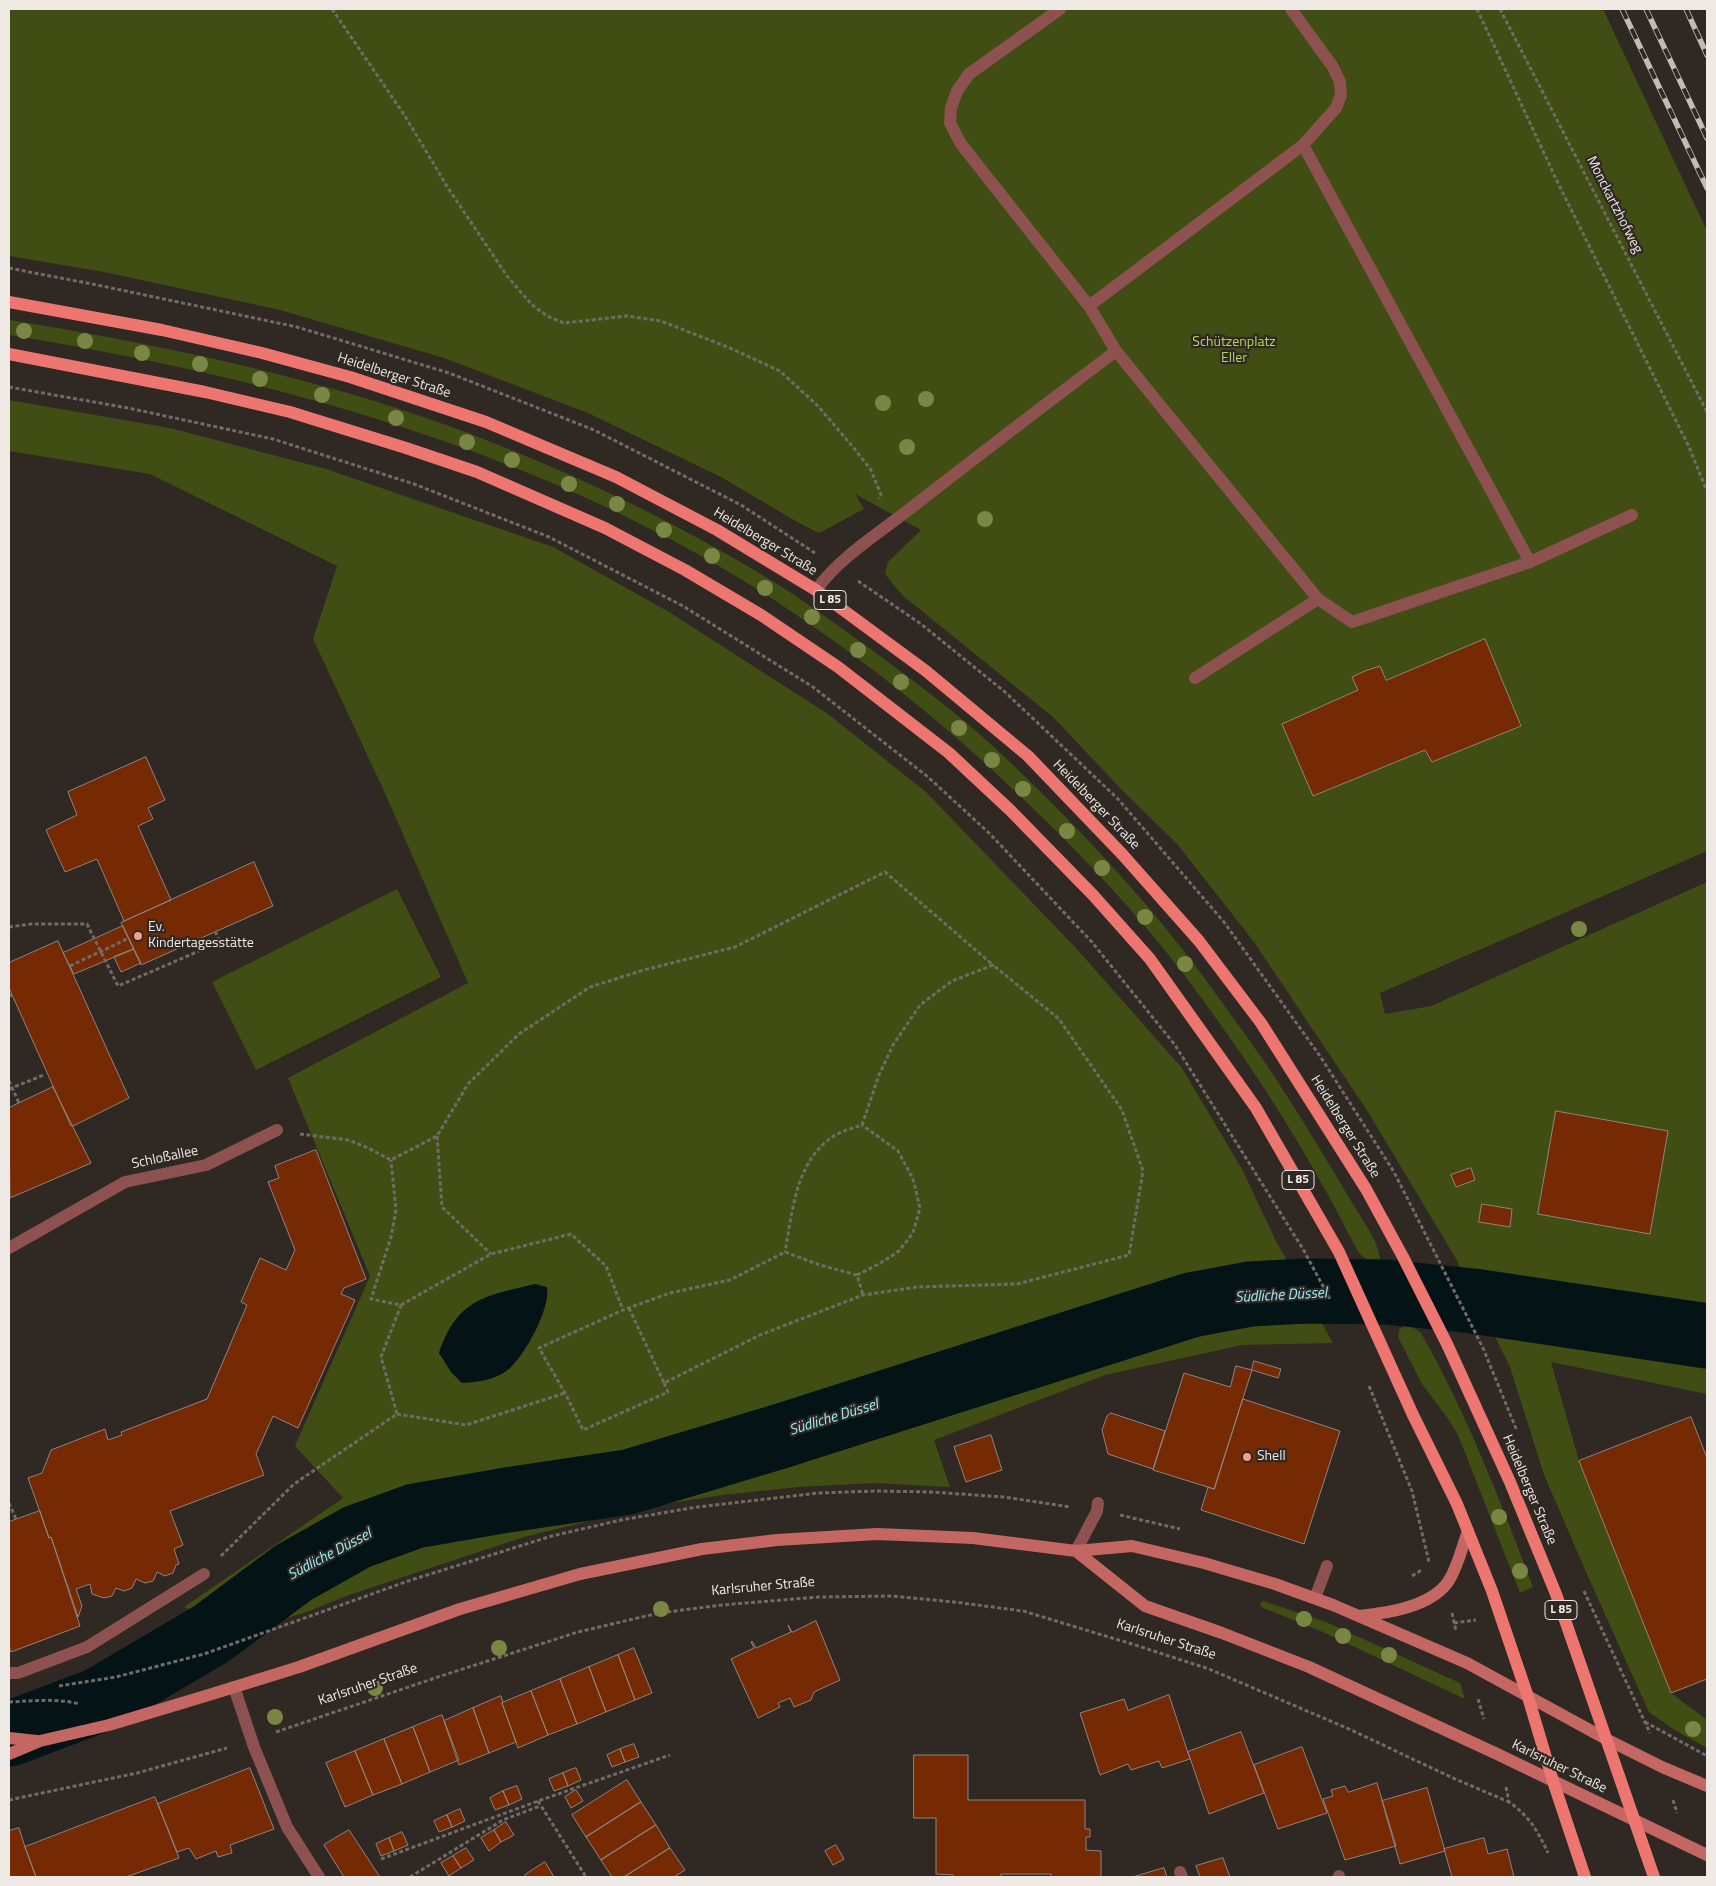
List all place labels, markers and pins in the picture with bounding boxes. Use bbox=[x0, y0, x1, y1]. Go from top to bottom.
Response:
place label: Ev. Kindertagesstätte bbox=[148, 920, 254, 952]
marker: Ev. Kindertagesstätte bbox=[132, 930, 144, 942]
place label: Shell bbox=[1257, 1449, 1286, 1465]
marker: Shell bbox=[1241, 1451, 1253, 1463]

